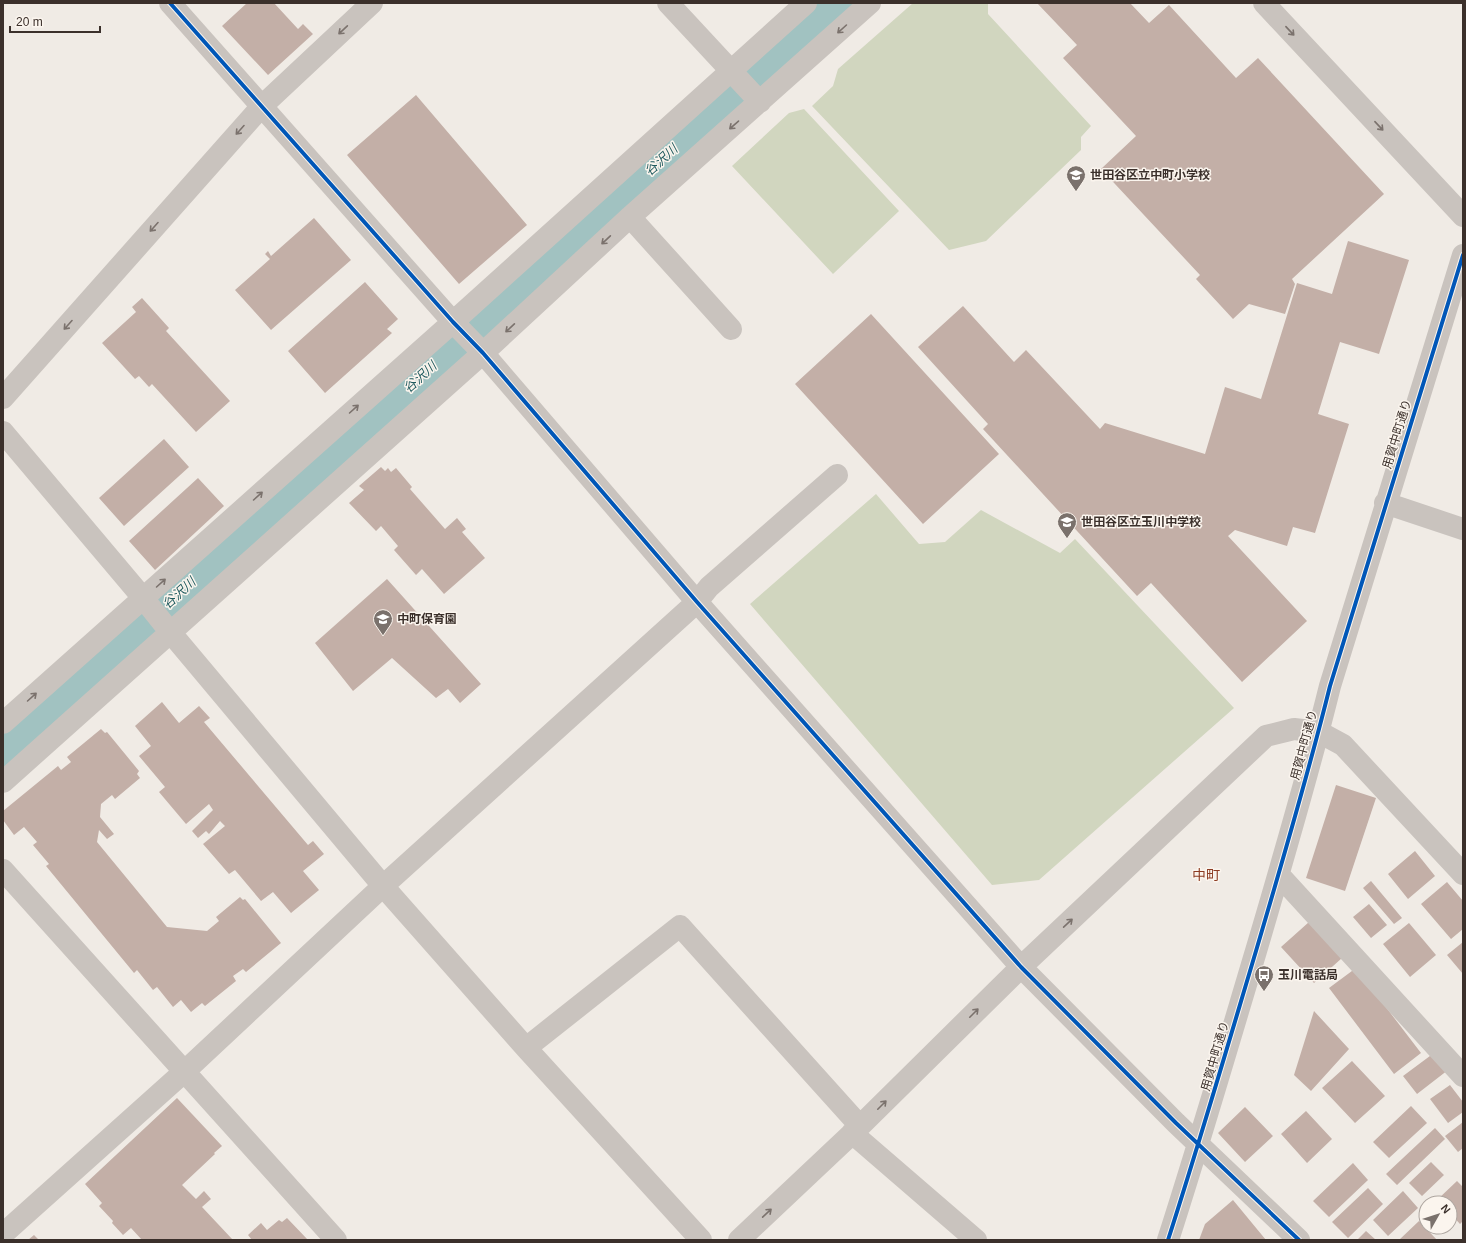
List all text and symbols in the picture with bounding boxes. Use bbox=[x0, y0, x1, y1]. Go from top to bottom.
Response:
scale bar bbox=[10, 8, 100, 34]
text: 20 m bbox=[16, 15, 43, 29]
one-way arrow bbox=[837, 24, 847, 33]
one-way arrow bbox=[338, 25, 348, 34]
one-way arrow bbox=[1286, 26, 1295, 37]
one-way arrow bbox=[729, 121, 740, 130]
one-way arrow bbox=[1374, 121, 1383, 131]
one-way arrow bbox=[236, 125, 245, 135]
water label: 谷沢川 bbox=[641, 140, 682, 179]
school or university icon: 世田谷区立中町小学校 bbox=[1065, 164, 1087, 192]
place label: 世田谷区立中町小学校 bbox=[1090, 168, 1210, 182]
one-way arrow bbox=[150, 222, 159, 232]
one-way arrow bbox=[601, 235, 611, 244]
one-way arrow bbox=[63, 319, 72, 330]
one-way arrow bbox=[505, 323, 515, 333]
water label: 谷沢川 bbox=[400, 357, 441, 396]
street label: 用賀中町通り bbox=[1380, 398, 1414, 470]
one-way arrow bbox=[349, 405, 360, 414]
one-way arrow bbox=[252, 492, 262, 501]
school or university icon: 世田谷区立玉川中学校 bbox=[1056, 511, 1078, 539]
place label: 世田谷区立玉川中学校 bbox=[1081, 515, 1201, 529]
water label: 谷沢川 bbox=[159, 573, 200, 612]
one-way arrow bbox=[155, 578, 166, 587]
school or university icon: 中町保育園 bbox=[372, 608, 394, 636]
place label: 中町保育園 bbox=[397, 612, 457, 626]
one-way arrow bbox=[27, 692, 37, 702]
street label: 用賀中町通り bbox=[1288, 708, 1320, 782]
district label: 中町 bbox=[1192, 867, 1220, 883]
one-way arrow bbox=[1063, 918, 1073, 928]
bus stop icon: 玉川電話局 bbox=[1253, 964, 1275, 992]
place label: 玉川電話局 bbox=[1278, 968, 1338, 982]
one-way arrow bbox=[969, 1008, 979, 1018]
street label: 用賀中町通り bbox=[1198, 1019, 1232, 1093]
one-way arrow bbox=[877, 1100, 887, 1109]
north arrow bbox=[1418, 1195, 1458, 1235]
text: N bbox=[1439, 1202, 1453, 1216]
one-way arrow bbox=[762, 1208, 772, 1218]

